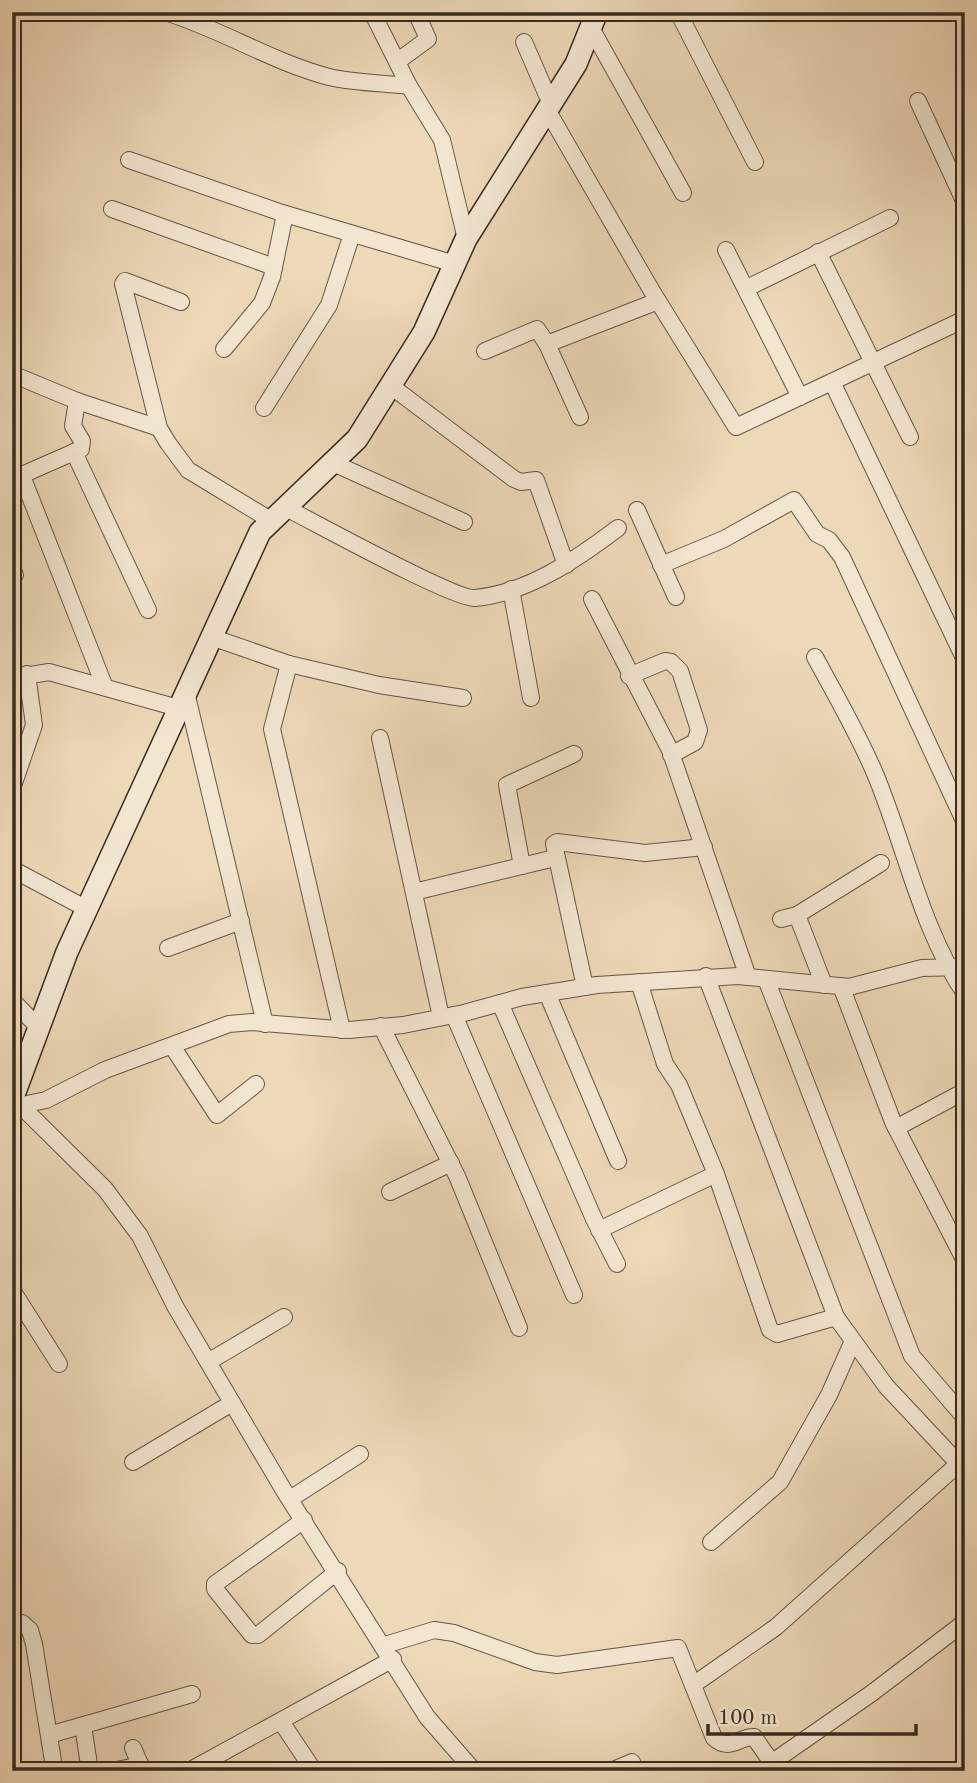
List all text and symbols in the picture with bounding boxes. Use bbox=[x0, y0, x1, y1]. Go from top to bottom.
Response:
scale bar bbox=[708, 1692, 916, 1736]
text: 100 m bbox=[718, 1708, 777, 1729]

